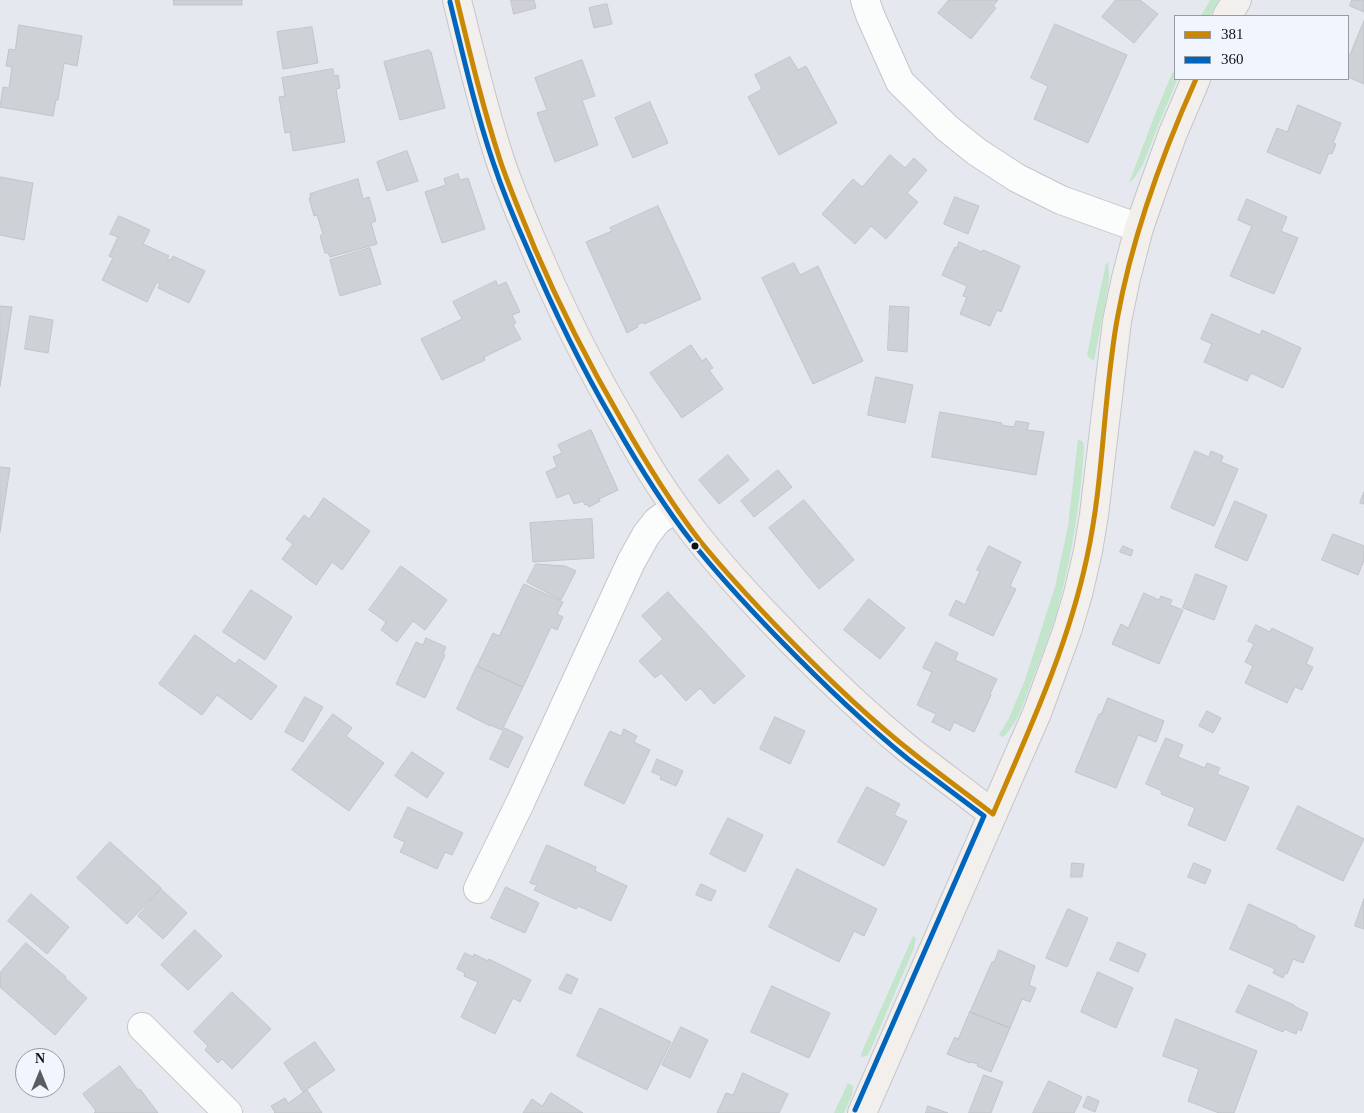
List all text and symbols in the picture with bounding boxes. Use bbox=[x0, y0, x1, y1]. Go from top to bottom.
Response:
legend bbox=[1174, 15, 1349, 80]
text: 381 bbox=[1221, 26, 1244, 42]
text: 360 bbox=[1221, 51, 1244, 67]
unlabelled marker bbox=[690, 541, 700, 551]
north arrow bbox=[15, 1048, 65, 1098]
text: N bbox=[35, 1051, 45, 1066]

